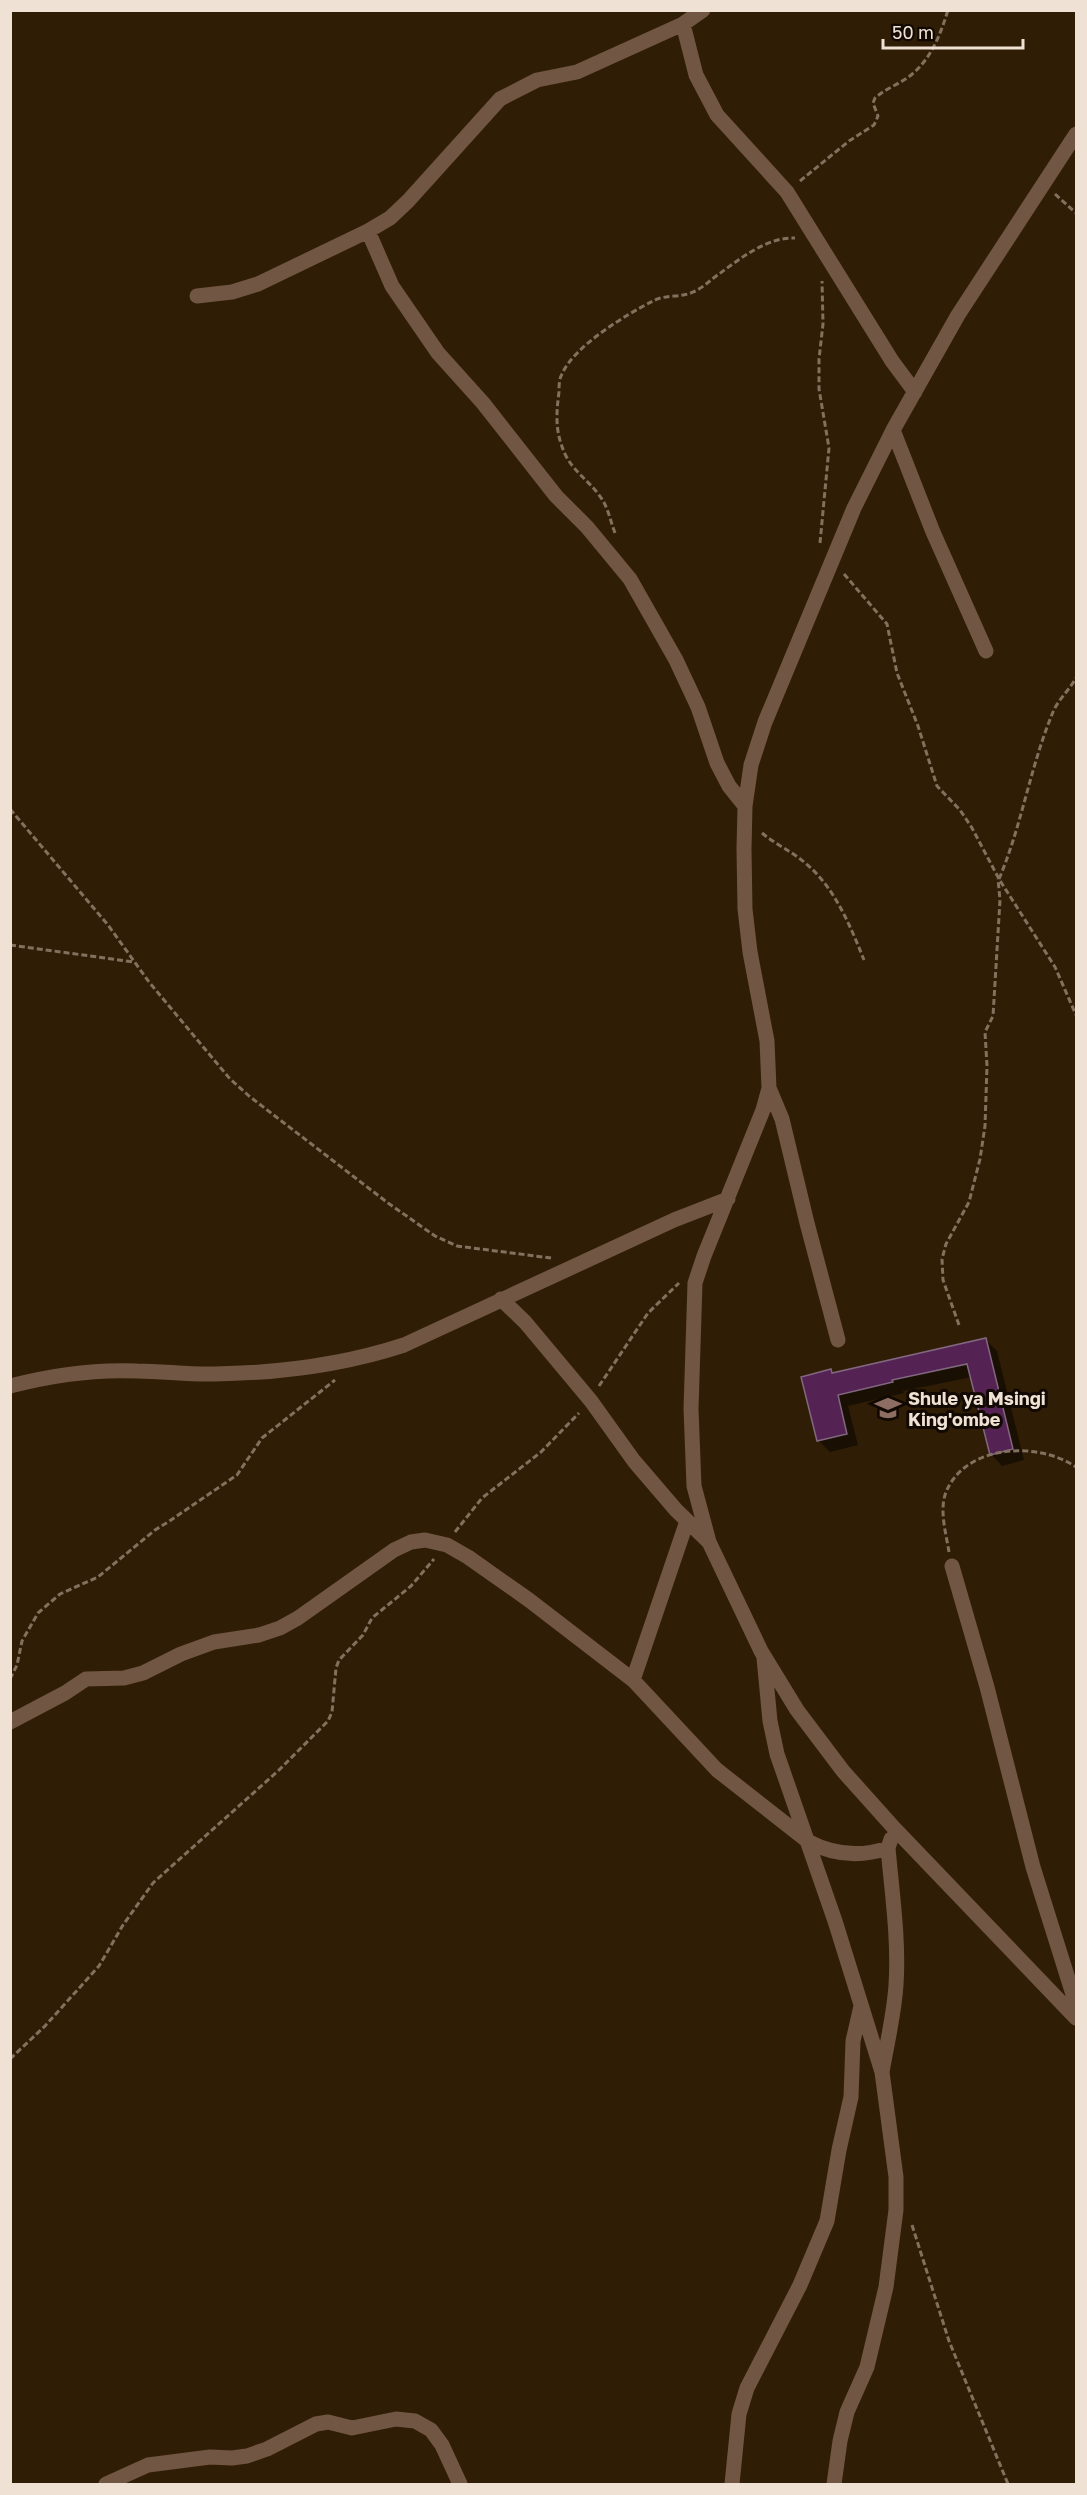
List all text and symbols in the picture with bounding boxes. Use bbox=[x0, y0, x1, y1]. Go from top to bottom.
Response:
scale bar bbox=[883, 12, 1022, 50]
text: 50 m bbox=[892, 21, 934, 43]
place label: Shule ya Msingi King'ombe bbox=[908, 1387, 1046, 1430]
school or university icon: Shule ya Msingi King'ombe bbox=[873, 1393, 903, 1423]

